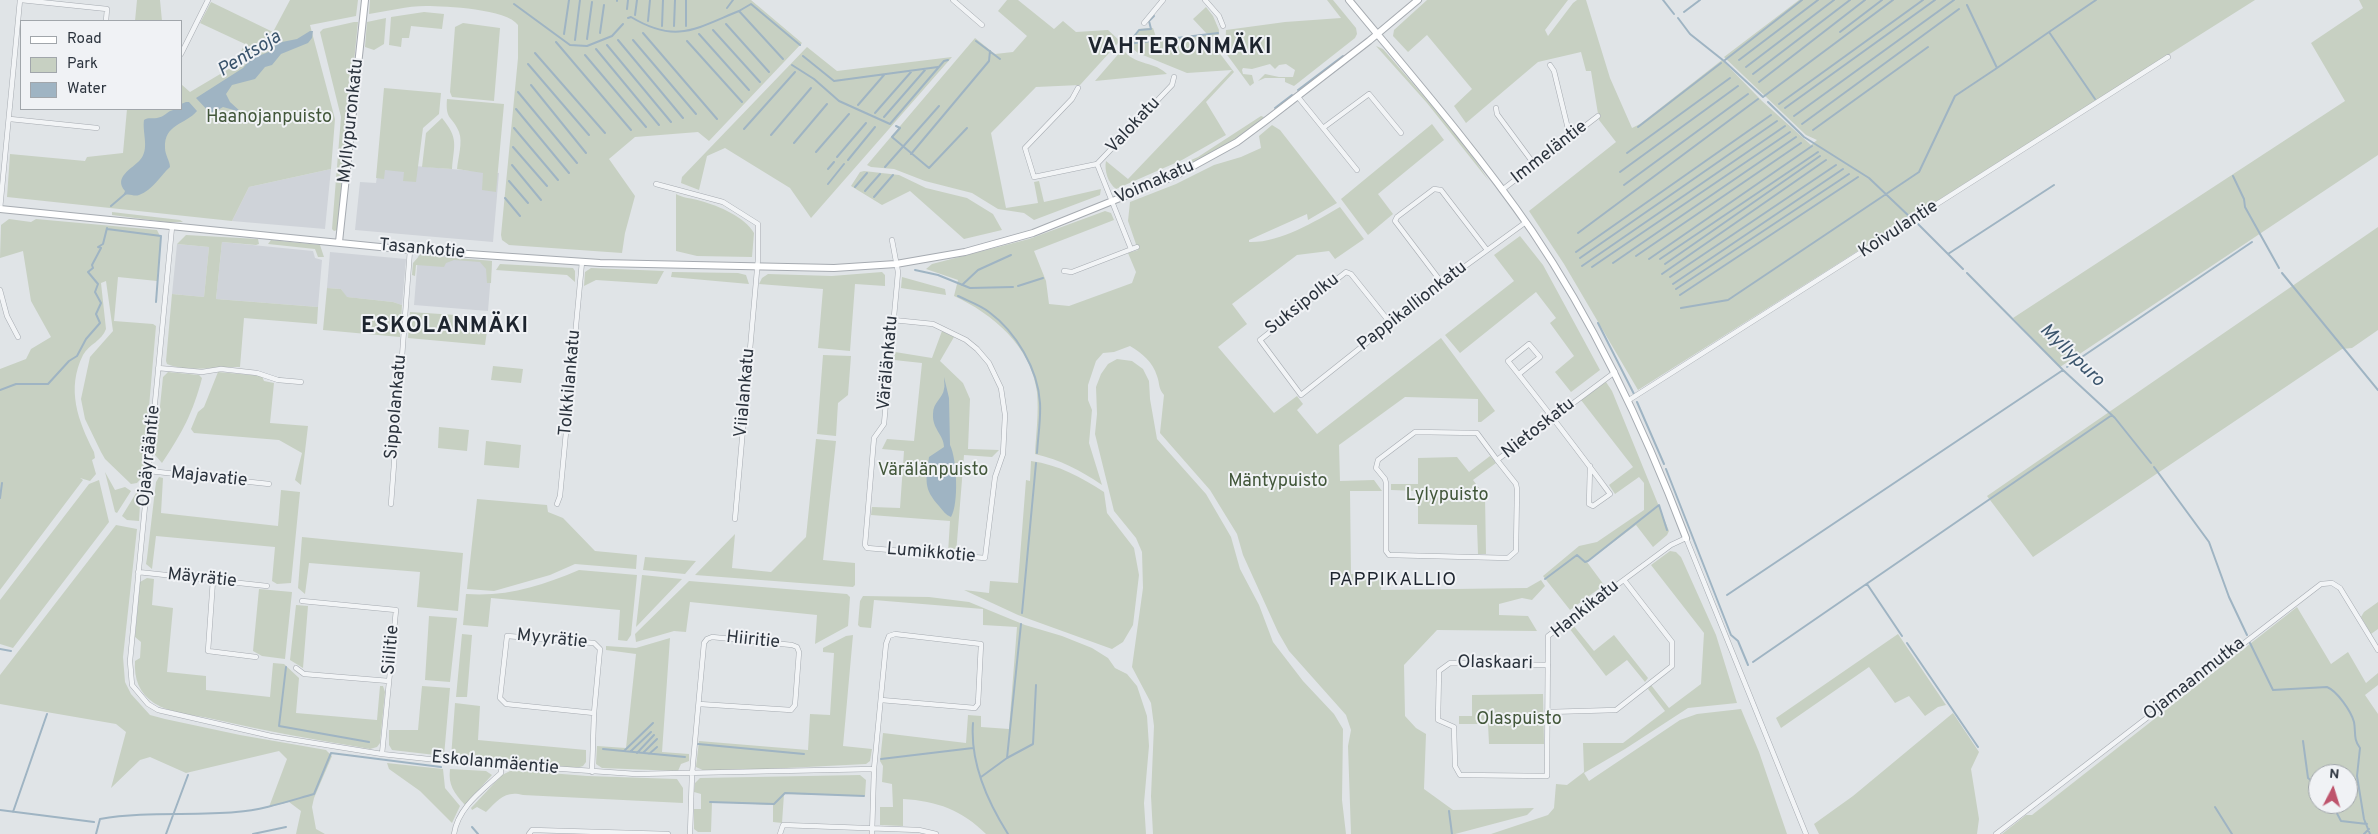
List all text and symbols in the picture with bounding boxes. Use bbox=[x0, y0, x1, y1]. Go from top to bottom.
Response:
legend bbox=[20, 20, 182, 110]
water label: Pentsoja bbox=[214, 27, 286, 83]
text: Road bbox=[67, 30, 102, 49]
district label: VAHTERONMÄKI bbox=[1086, 36, 1274, 62]
text: Park bbox=[67, 55, 98, 74]
street label: Myllypuronkatu bbox=[335, 58, 369, 184]
text: Water bbox=[67, 80, 106, 99]
street label: Valokatu bbox=[1102, 93, 1166, 159]
park label: Haanojanpuisto bbox=[206, 107, 332, 129]
street label: Immeläntie bbox=[1508, 117, 1592, 189]
street label: Voimakatu bbox=[1112, 156, 1198, 210]
street label: Koivulantie bbox=[1855, 196, 1943, 264]
street label: Tasankotie bbox=[378, 235, 466, 265]
street label: Pappikallionkatu bbox=[1354, 258, 1472, 356]
street label: Suksipolku bbox=[1262, 269, 1344, 341]
district label: ESKOLANMÄKI bbox=[360, 315, 530, 341]
street label: Värälänkatu bbox=[874, 315, 904, 411]
water label: Myllypuro bbox=[2034, 320, 2108, 392]
street label: Tolkkilankatu bbox=[556, 329, 586, 437]
street label: Viialankatu bbox=[731, 347, 761, 439]
street label: Sippolankatu bbox=[382, 354, 412, 460]
street label: Nietoskatu bbox=[1498, 394, 1580, 464]
street label: Ojaäyrääntie bbox=[134, 404, 166, 508]
park label: Värälänpuisto bbox=[878, 460, 988, 482]
street label: Majavatie bbox=[170, 463, 248, 493]
park label: Mäntypuisto bbox=[1228, 471, 1328, 493]
park label: Lylypuisto bbox=[1405, 485, 1489, 507]
street label: Lumikkotie bbox=[886, 539, 976, 569]
street label: Mäyrätie bbox=[166, 565, 238, 593]
district label: PAPPIKALLIO bbox=[1328, 570, 1458, 592]
street label: Hankikatu bbox=[1548, 576, 1624, 644]
street label: Siilitie bbox=[379, 624, 405, 676]
street label: Myyrätie bbox=[516, 626, 588, 654]
street label: Hiiritie bbox=[725, 627, 781, 655]
street label: Ojamaanmutka bbox=[2140, 634, 2250, 726]
street label: Olaskaari bbox=[1457, 653, 1533, 675]
park label: Olaspuisto bbox=[1476, 709, 1562, 731]
street label: Eskolanmäentie bbox=[430, 748, 560, 780]
north arrow bbox=[2308, 764, 2358, 814]
text: N bbox=[2329, 766, 2340, 783]

